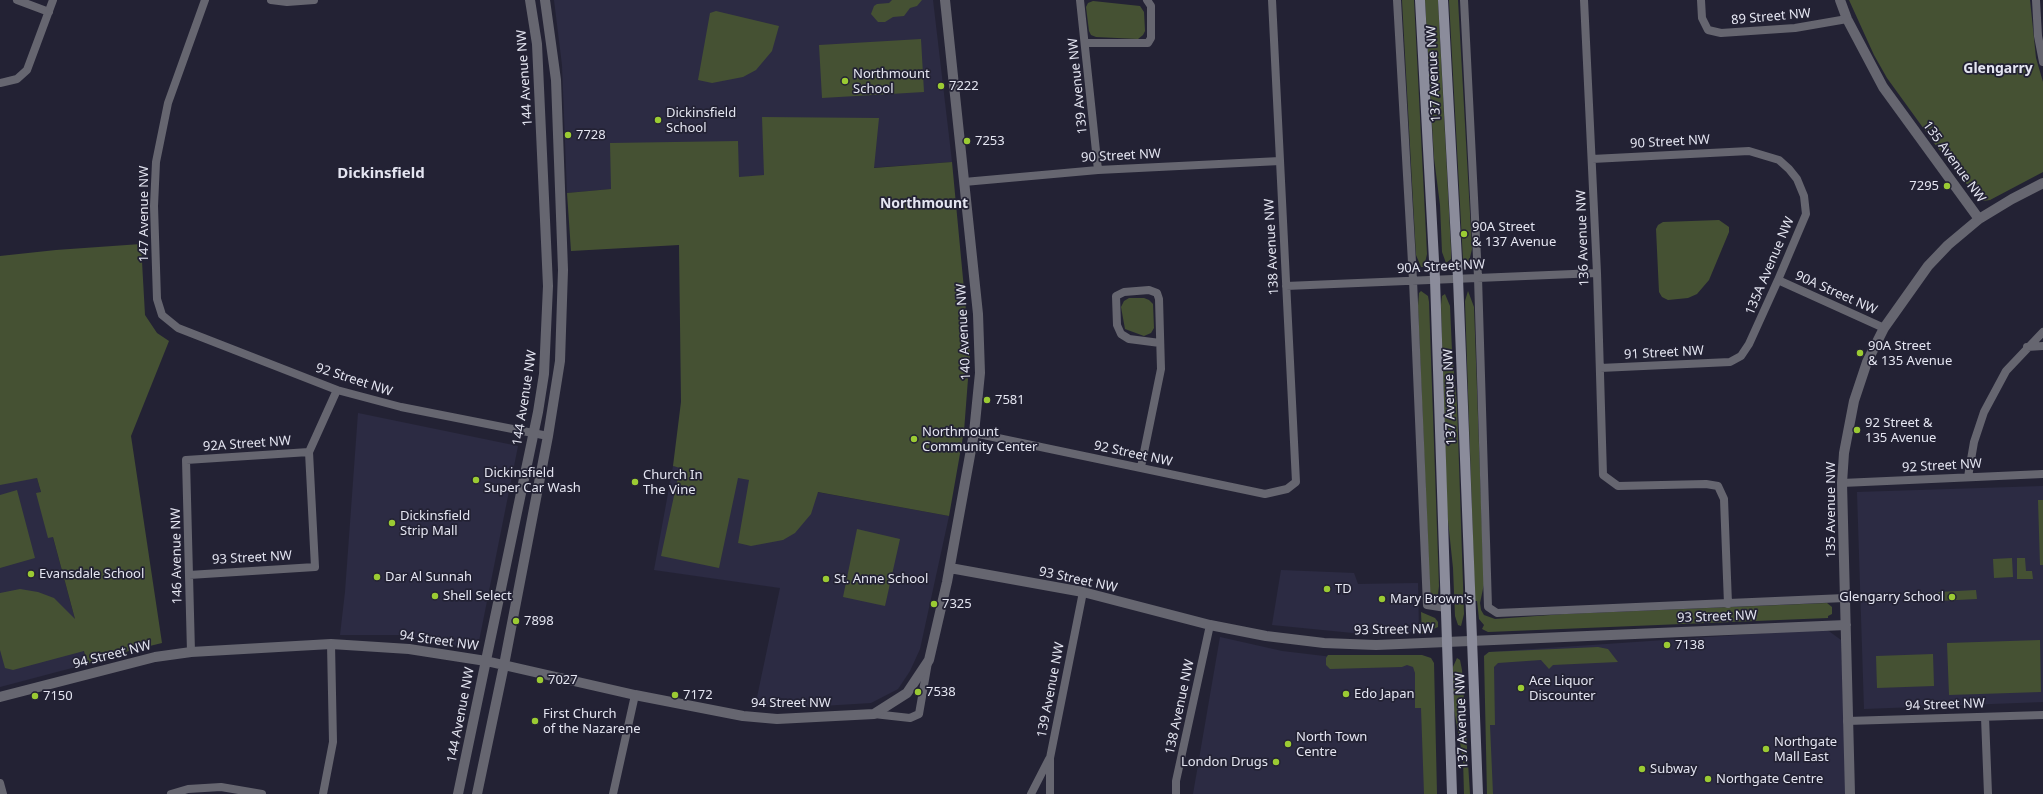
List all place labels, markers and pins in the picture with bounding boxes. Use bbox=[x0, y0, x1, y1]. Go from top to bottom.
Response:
place label: Northmount School bbox=[853, 66, 930, 97]
marker: Northmount School bbox=[840, 76, 850, 86]
place label: 7222 bbox=[949, 78, 979, 94]
marker: 7222 bbox=[936, 81, 946, 91]
place label: Dickinsfield School bbox=[666, 105, 736, 136]
marker: Dickinsfield School bbox=[653, 115, 663, 125]
place label: 7728 bbox=[576, 127, 606, 143]
marker: 7728 bbox=[563, 130, 573, 140]
place label: 7253 bbox=[975, 133, 1005, 149]
marker: 7253 bbox=[962, 136, 972, 146]
place label: 7295 bbox=[1909, 178, 1939, 194]
marker: 7295 bbox=[1942, 181, 1952, 191]
place label: 90A Street & 137 Avenue bbox=[1472, 219, 1556, 250]
marker: 90A Street & 137 Avenue bbox=[1459, 229, 1469, 239]
place label: 90A Street & 135 Avenue bbox=[1868, 338, 1952, 369]
marker: 90A Street & 135 Avenue bbox=[1855, 348, 1865, 358]
place label: 7581 bbox=[995, 392, 1025, 408]
marker: 7581 bbox=[982, 395, 992, 405]
place label: 92 Street & 135 Avenue bbox=[1865, 415, 1936, 446]
place label: Northmount Community Center bbox=[922, 424, 1037, 455]
marker: 92 Street & 135 Avenue bbox=[1852, 425, 1862, 435]
marker: Northmount Community Center bbox=[909, 434, 919, 444]
place label: Dickinsfield Super Car Wash bbox=[484, 465, 581, 496]
place label: Church In The Vine bbox=[643, 467, 702, 498]
marker: Dickinsfield Super Car Wash bbox=[471, 475, 481, 485]
marker: Church In The Vine bbox=[630, 477, 640, 487]
place label: Dickinsfield Strip Mall bbox=[400, 508, 470, 539]
marker: Dickinsfield Strip Mall bbox=[387, 518, 397, 528]
place label: Evansdale School bbox=[39, 566, 144, 582]
marker: Evansdale School bbox=[26, 569, 36, 579]
place label: Dar Al Sunnah bbox=[385, 569, 472, 585]
place label: St. Anne School bbox=[834, 571, 928, 587]
marker: Dar Al Sunnah bbox=[372, 572, 382, 582]
marker: St. Anne School bbox=[821, 574, 831, 584]
place label: TD bbox=[1335, 581, 1352, 597]
marker: TD bbox=[1322, 584, 1332, 594]
place label: Shell Select bbox=[443, 588, 512, 604]
place label: Glengarry School bbox=[1839, 589, 1944, 605]
marker: Shell Select bbox=[430, 591, 440, 601]
place label: Mary Brown's bbox=[1390, 591, 1473, 607]
marker: Glengarry School bbox=[1947, 592, 1957, 602]
marker: Mary Brown's bbox=[1377, 594, 1387, 604]
place label: 7325 bbox=[942, 596, 972, 612]
marker: 7325 bbox=[929, 599, 939, 609]
place label: 7898 bbox=[524, 613, 554, 629]
marker: 7898 bbox=[511, 616, 521, 626]
place label: 7138 bbox=[1675, 637, 1705, 653]
marker: 7138 bbox=[1662, 640, 1672, 650]
place label: 7027 bbox=[548, 672, 578, 688]
place label: Ace Liquor Discounter bbox=[1529, 673, 1596, 704]
marker: 7027 bbox=[535, 675, 545, 685]
marker: Ace Liquor Discounter bbox=[1516, 683, 1526, 693]
place label: 7538 bbox=[926, 684, 956, 700]
place label: Edo Japan bbox=[1354, 686, 1415, 702]
place label: 7172 bbox=[683, 687, 713, 703]
marker: 7538 bbox=[913, 687, 923, 697]
place label: 7150 bbox=[43, 688, 73, 704]
marker: Edo Japan bbox=[1341, 689, 1351, 699]
marker: 7172 bbox=[670, 690, 680, 700]
marker: 7150 bbox=[30, 691, 40, 701]
place label: First Church of the Nazarene bbox=[543, 706, 641, 737]
marker: First Church of the Nazarene bbox=[530, 716, 540, 726]
place label: North Town Centre bbox=[1296, 729, 1367, 760]
place label: Northgate Mall East bbox=[1774, 734, 1837, 765]
marker: North Town Centre bbox=[1283, 739, 1293, 749]
marker: Northgate Mall East bbox=[1761, 744, 1771, 754]
place label: London Drugs bbox=[1181, 754, 1268, 770]
marker: London Drugs bbox=[1271, 757, 1281, 767]
place label: Subway bbox=[1650, 761, 1697, 777]
marker: Subway bbox=[1637, 764, 1647, 774]
place label: Northgate Centre bbox=[1716, 771, 1823, 787]
marker: Northgate Centre bbox=[1703, 774, 1713, 784]

